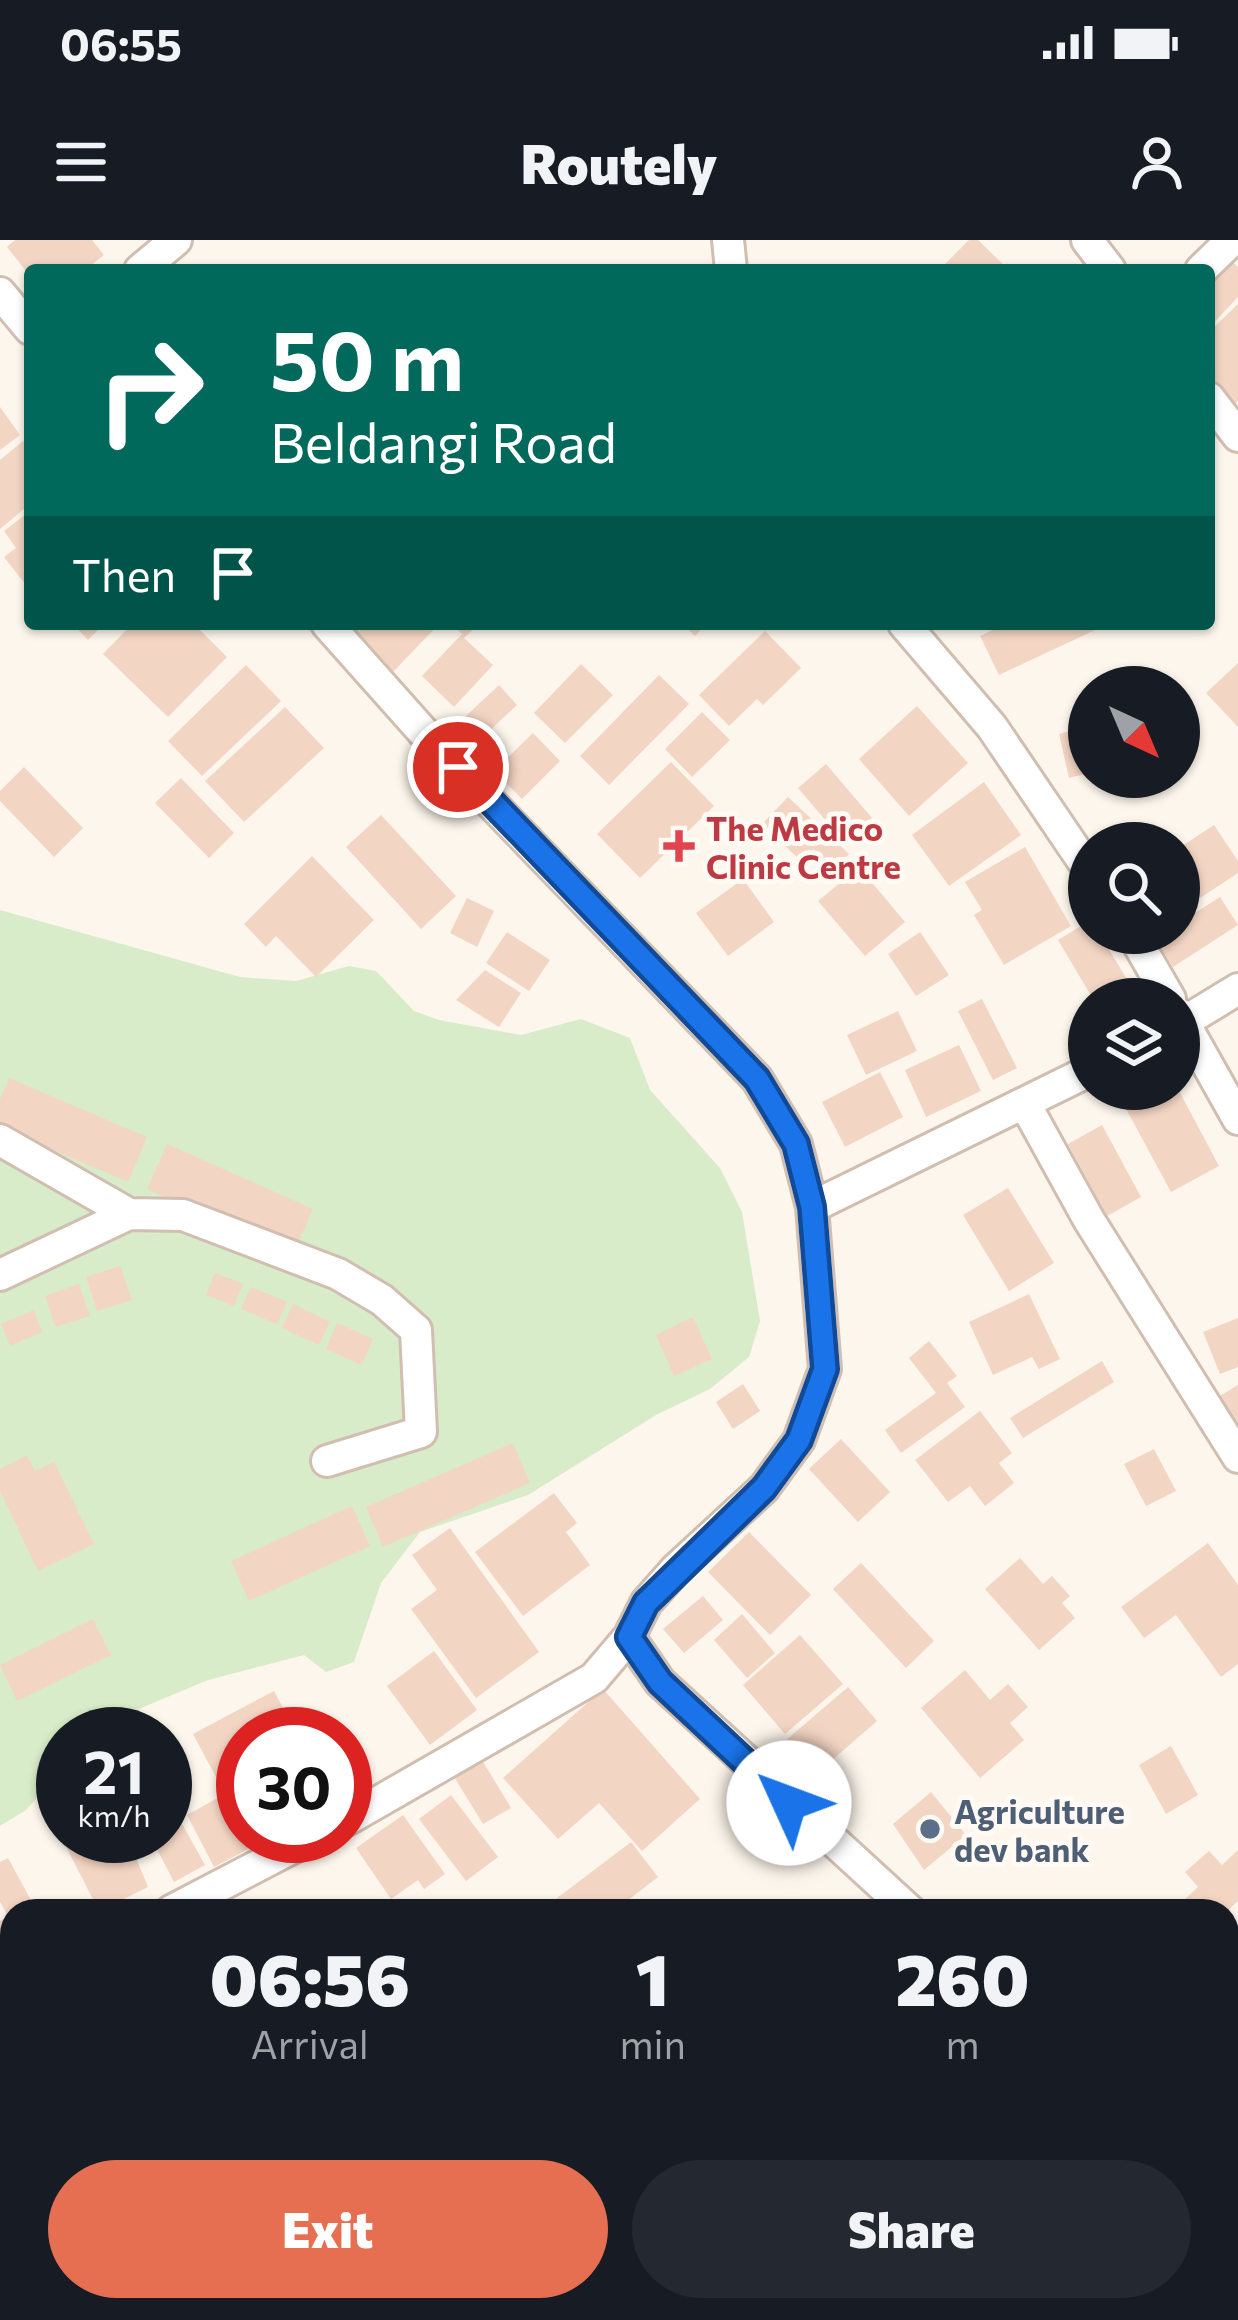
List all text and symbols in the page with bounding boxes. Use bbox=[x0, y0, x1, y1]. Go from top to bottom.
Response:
text: 06:55 bbox=[60, 15, 182, 70]
icon: menu bbox=[48, 129, 114, 195]
text: Routely bbox=[521, 129, 717, 195]
icon: person bbox=[1124, 129, 1190, 195]
text: 50 m bbox=[270, 306, 464, 408]
icon: right bbox=[72, 312, 228, 468]
text: Beldangi Road bbox=[270, 408, 617, 474]
icon: arrive bbox=[200, 540, 266, 606]
text: Then bbox=[72, 546, 176, 601]
north arrow bbox=[1068, 666, 1200, 798]
map controls bbox=[1068, 666, 1200, 1110]
pin bbox=[407, 716, 509, 818]
icon: arrive bbox=[425, 734, 491, 800]
place label: The Medico Clinic Centre bbox=[706, 807, 901, 886]
button: search bbox=[1068, 822, 1200, 954]
marker: The Medico Clinic Centre bbox=[663, 830, 695, 862]
button: layers bbox=[1068, 978, 1200, 1110]
speed limit sign: 30 bbox=[216, 1707, 372, 1863]
text: 21 bbox=[83, 1733, 145, 1806]
position arrow bbox=[726, 1740, 852, 1866]
place label: Agriculture dev bank bbox=[954, 1790, 1125, 1869]
text: km/h bbox=[78, 1796, 150, 1833]
marker: Agriculture dev bank bbox=[917, 1816, 943, 1842]
text: 06:56 bbox=[209, 1933, 410, 2021]
text: 1 bbox=[636, 1933, 669, 2021]
text: 260 bbox=[895, 1933, 1030, 2021]
text: Arrival bbox=[251, 2019, 369, 2067]
text: min bbox=[619, 2019, 686, 2067]
text: m bbox=[945, 2019, 979, 2067]
button: Exit bbox=[48, 2160, 608, 2298]
button: Share bbox=[632, 2160, 1191, 2298]

